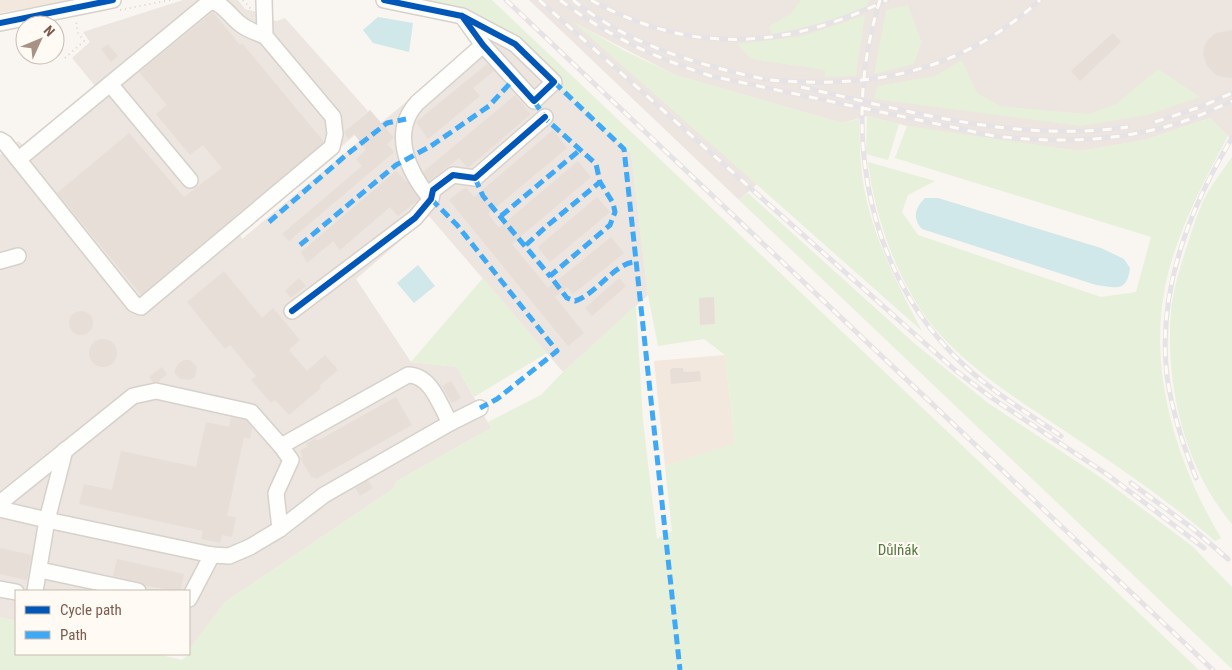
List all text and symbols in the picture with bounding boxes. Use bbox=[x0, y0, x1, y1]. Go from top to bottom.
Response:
north arrow bbox=[15, 15, 65, 65]
text: N bbox=[41, 22, 58, 40]
park label: Důlňák bbox=[878, 541, 918, 559]
legend bbox=[15, 590, 190, 655]
text: Cycle path bbox=[60, 601, 122, 619]
text: Path bbox=[60, 626, 87, 644]

